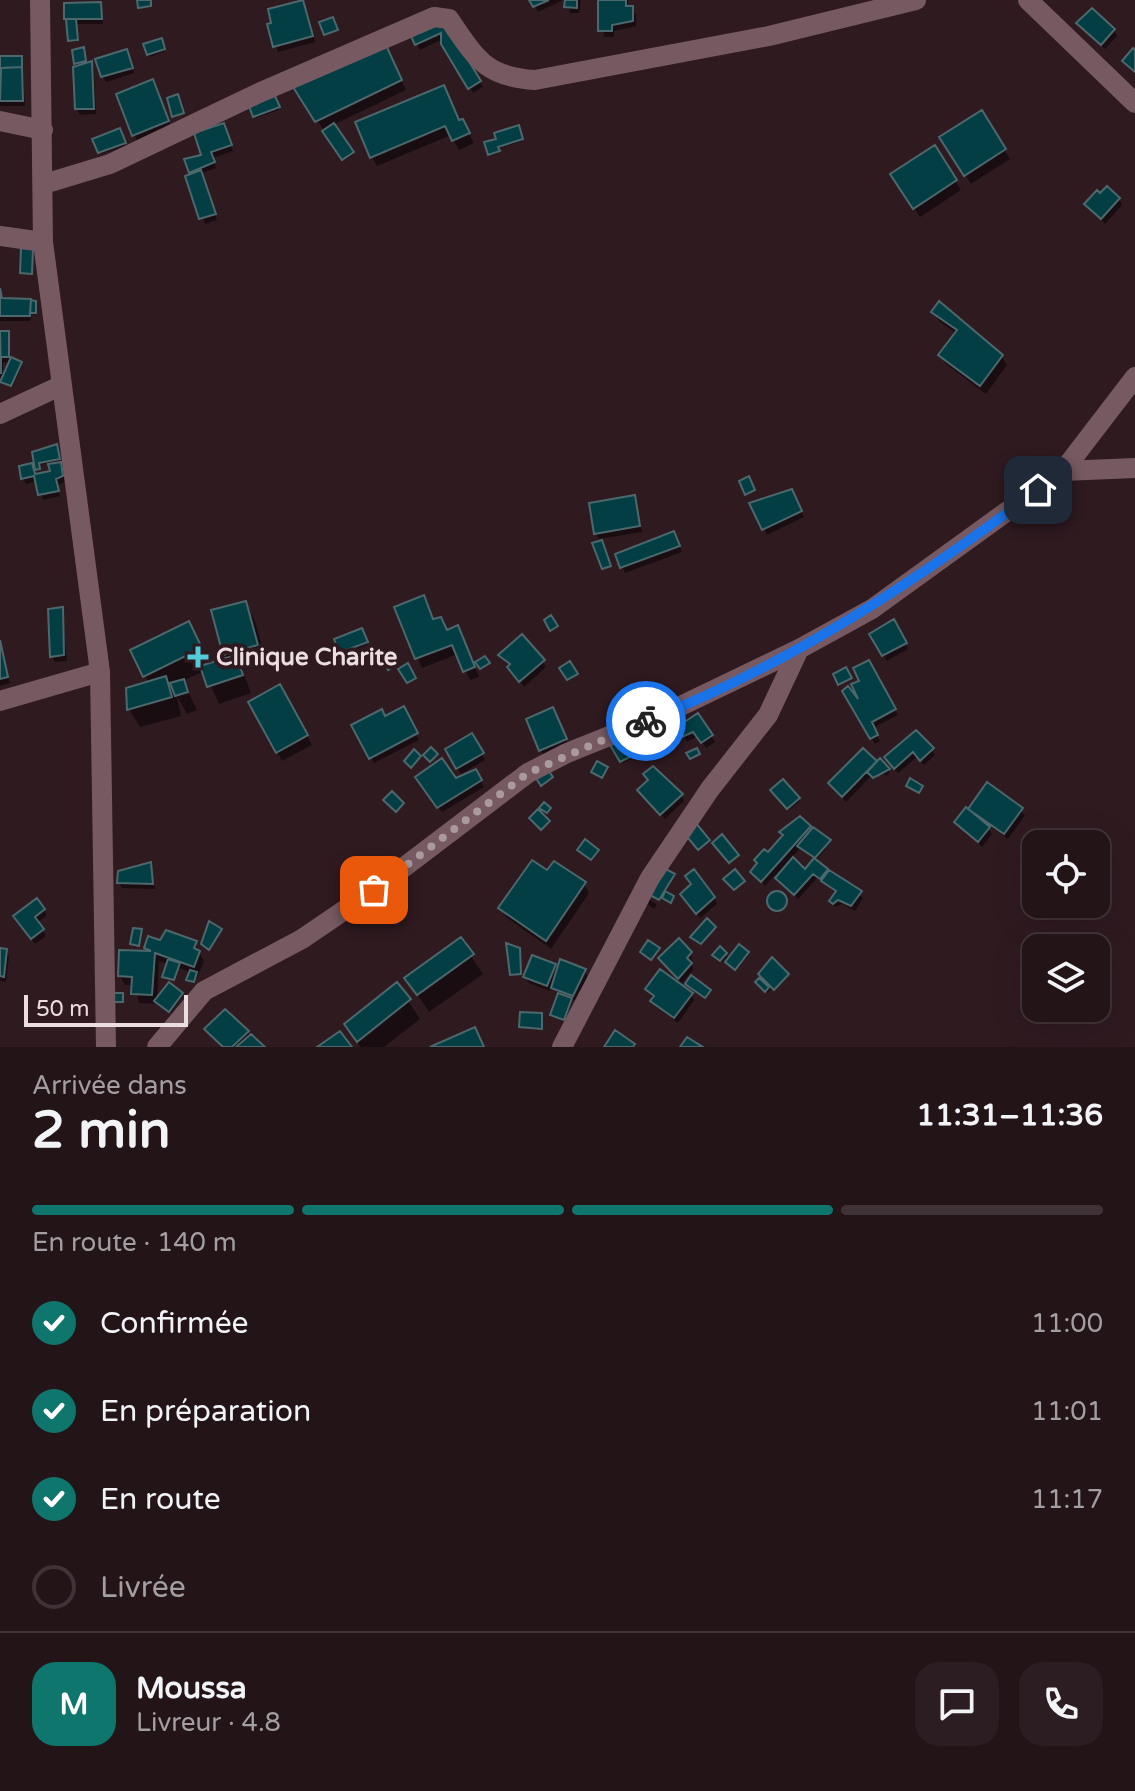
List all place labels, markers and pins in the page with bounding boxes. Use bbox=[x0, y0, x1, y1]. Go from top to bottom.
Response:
pin bbox=[1004, 456, 1072, 524]
place label: Clinique Charite bbox=[216, 643, 398, 672]
marker: Clinique Charite bbox=[187, 646, 209, 668]
pin bbox=[340, 856, 408, 924]

